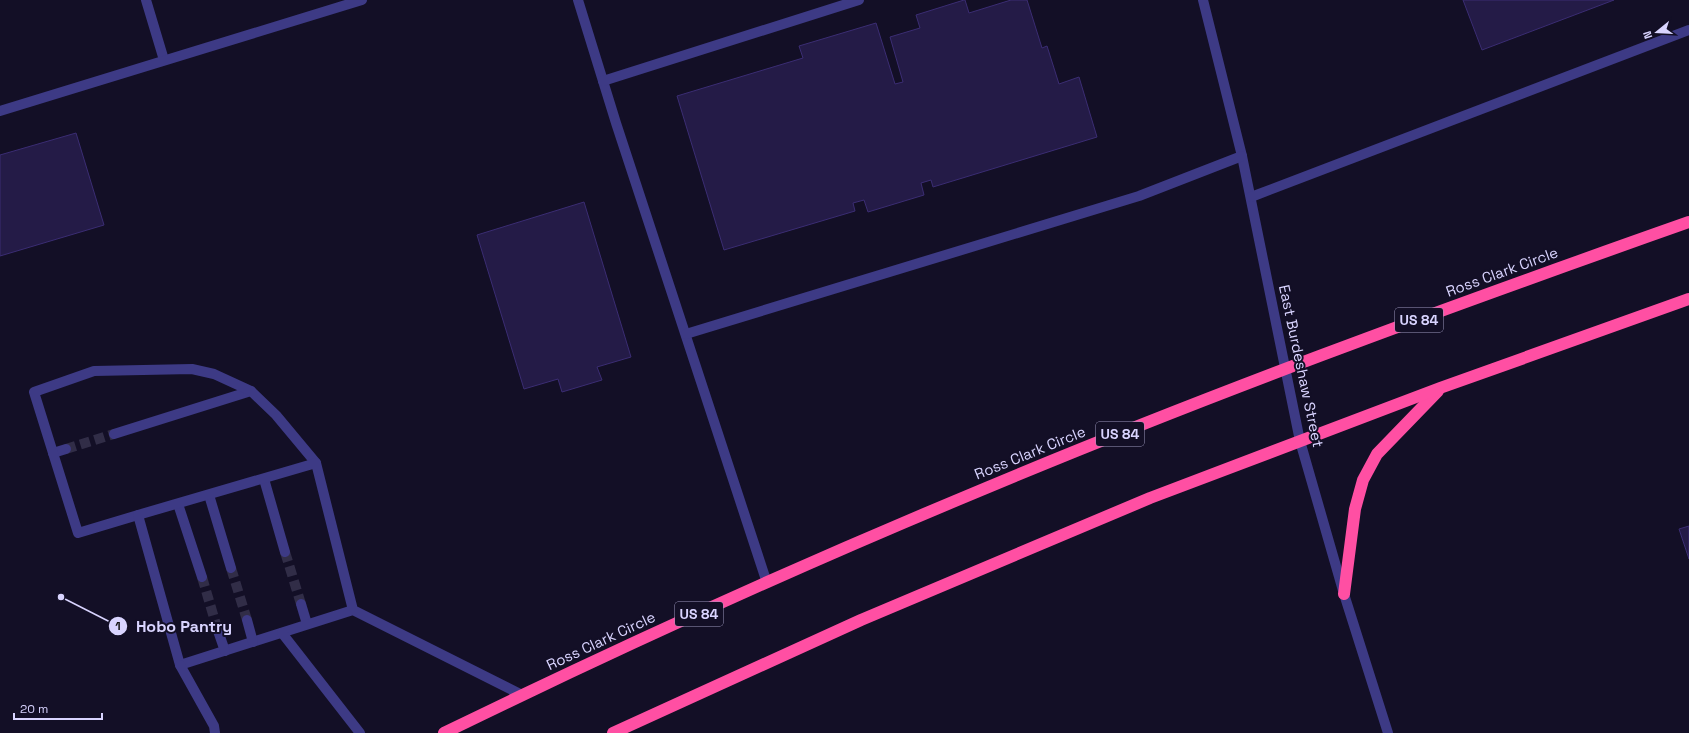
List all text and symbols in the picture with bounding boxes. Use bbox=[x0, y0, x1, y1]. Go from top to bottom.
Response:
north arrow bbox=[1637, 12, 1677, 52]
text: N bbox=[1640, 29, 1655, 41]
street label: Ross Clark Circle bbox=[1443, 242, 1561, 301]
street label: East Burdeshaw Street bbox=[1275, 283, 1328, 449]
road number: US 84 bbox=[1395, 308, 1443, 332]
street label: Ross Clark Circle bbox=[971, 422, 1088, 483]
road number: US 84 bbox=[1096, 422, 1144, 446]
road number: US 84 bbox=[675, 602, 723, 626]
street label: Ross Clark Circle bbox=[543, 607, 658, 674]
callout: Hobo Pantry bbox=[108, 612, 240, 640]
text: Hobo Pantry bbox=[136, 616, 232, 637]
text: 1 bbox=[115, 618, 121, 634]
scale bar bbox=[14, 695, 102, 721]
text: 20 m bbox=[20, 701, 48, 717]

